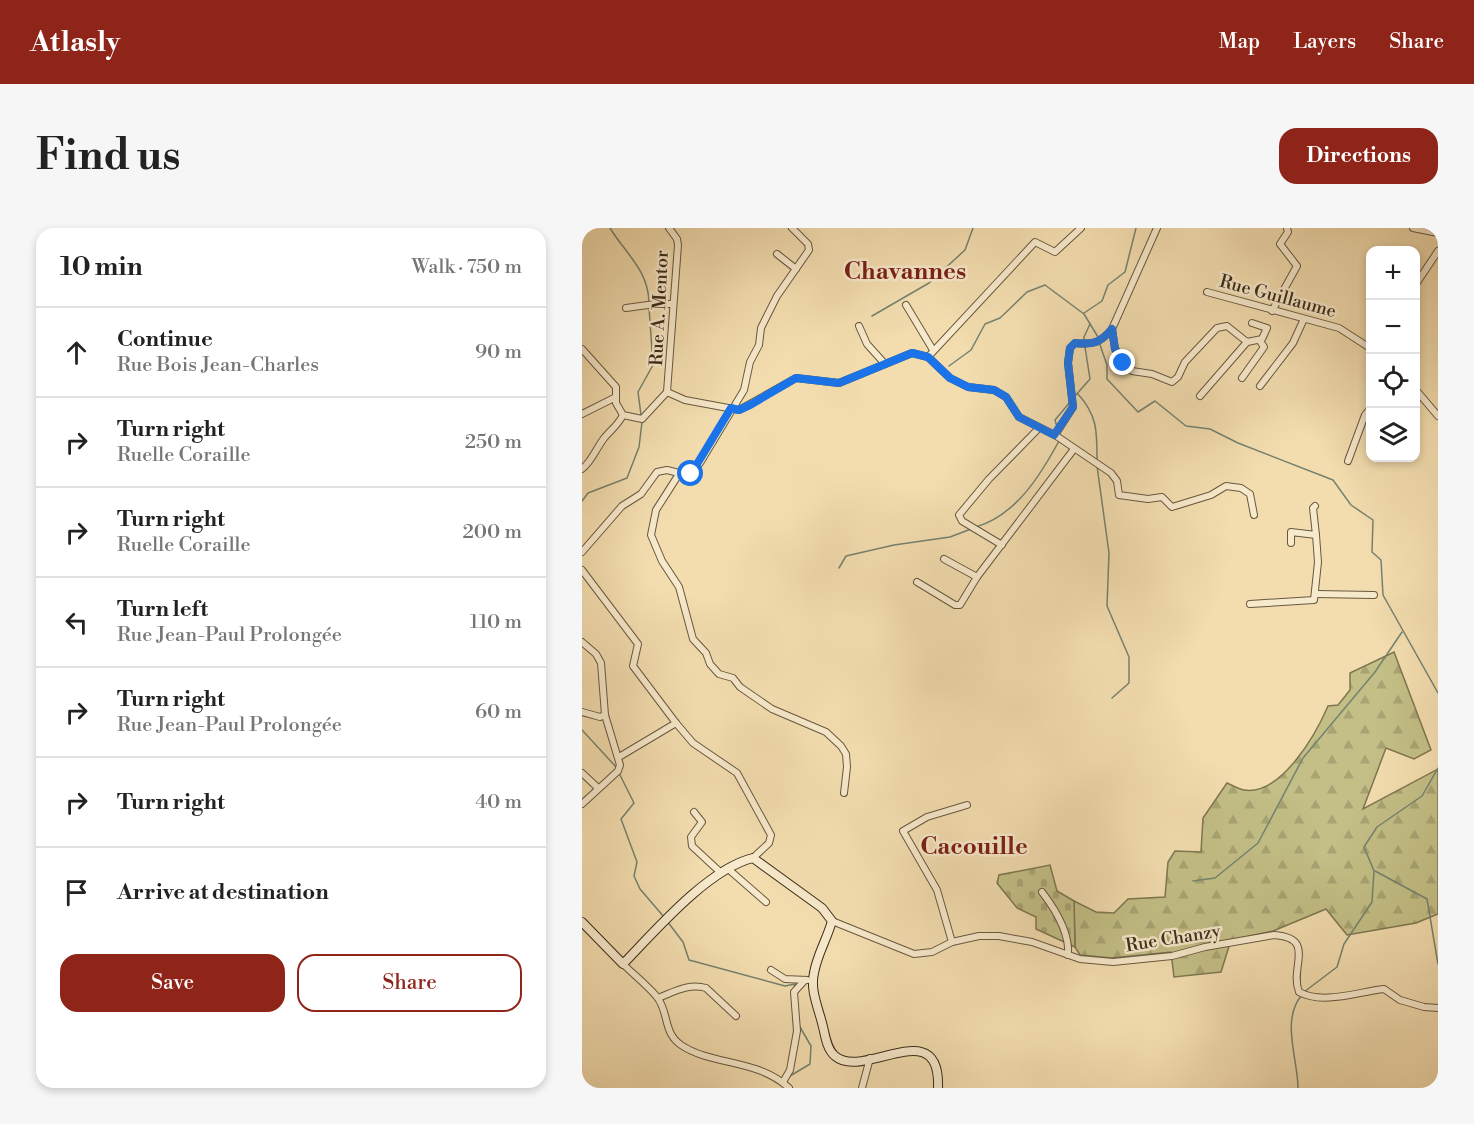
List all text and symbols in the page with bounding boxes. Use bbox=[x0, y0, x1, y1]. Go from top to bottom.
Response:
text: Atlasly bbox=[30, 25, 120, 60]
text: Map bbox=[1219, 29, 1260, 55]
text: Layers bbox=[1293, 29, 1356, 55]
text: Share bbox=[1389, 29, 1444, 55]
button: Directions bbox=[1279, 128, 1438, 184]
text: Find us bbox=[36, 130, 180, 183]
map controls bbox=[1366, 246, 1420, 462]
button: + bbox=[1366, 246, 1420, 300]
street label: Rue A. Mentor bbox=[645, 249, 674, 367]
text: 10 min bbox=[60, 251, 143, 283]
text: Walk · 750 m bbox=[412, 255, 522, 280]
district label: Chavannes bbox=[844, 257, 966, 287]
street label: Rue Guillaume bbox=[1217, 270, 1339, 323]
button: − bbox=[1366, 300, 1420, 354]
text: Continue bbox=[117, 326, 213, 353]
icon: ahead bbox=[60, 336, 93, 369]
text: 90 m bbox=[475, 340, 522, 365]
route end bbox=[1109, 349, 1135, 375]
text: Rue Bois Jean-Charles bbox=[117, 353, 319, 378]
button: locate bbox=[1366, 354, 1420, 408]
button: layers bbox=[1366, 408, 1420, 462]
text: Turn right bbox=[117, 416, 225, 443]
icon: right bbox=[60, 426, 93, 459]
text: 250 m bbox=[465, 430, 522, 455]
text: Ruelle Coraille bbox=[117, 443, 251, 468]
route start bbox=[677, 460, 703, 486]
text: Turn right bbox=[117, 506, 225, 533]
icon: right bbox=[60, 516, 93, 549]
text: 200 m bbox=[462, 520, 522, 545]
text: Ruelle Coraille bbox=[117, 533, 251, 558]
text: Turn left bbox=[117, 596, 208, 623]
icon: left bbox=[60, 606, 93, 639]
text: 110 m bbox=[470, 610, 522, 635]
text: Rue Jean-Paul Prolongée bbox=[117, 623, 342, 648]
text: Turn right bbox=[117, 686, 225, 713]
icon: right bbox=[60, 696, 93, 729]
text: 60 m bbox=[475, 700, 522, 725]
text: Rue Jean-Paul Prolongée bbox=[117, 713, 342, 738]
icon: right bbox=[60, 786, 93, 819]
text: Turn right bbox=[117, 789, 225, 816]
text: 40 m bbox=[475, 790, 522, 815]
district label: Cacouille bbox=[920, 832, 1028, 862]
icon: arrive bbox=[60, 876, 93, 909]
text: Arrive at destination bbox=[117, 879, 329, 906]
street label: Rue Chanzy bbox=[1124, 920, 1222, 957]
button: Save bbox=[60, 954, 285, 1012]
button: Share bbox=[297, 954, 522, 1012]

